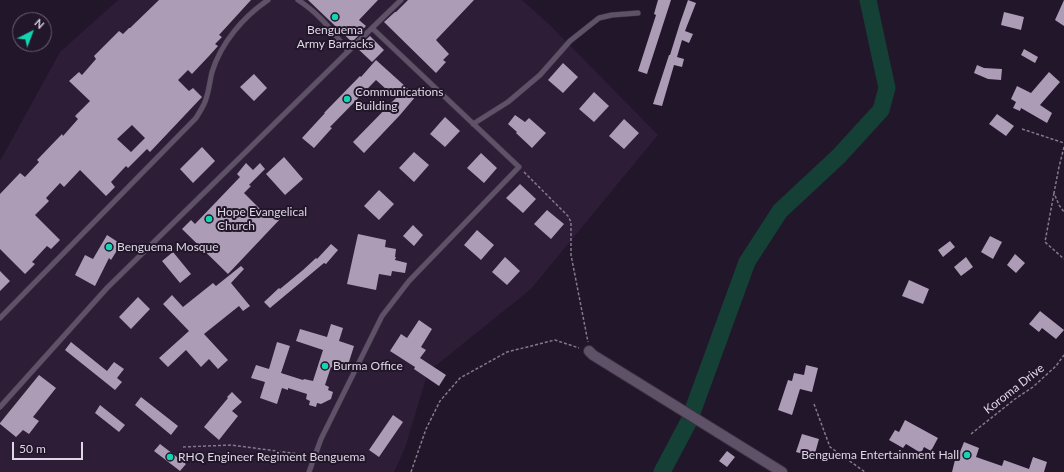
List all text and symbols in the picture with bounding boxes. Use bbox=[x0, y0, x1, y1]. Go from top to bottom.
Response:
north arrow bbox=[12, 12, 52, 52]
marker: Benguema Army Barracks bbox=[330, 12, 340, 22]
text: N bbox=[32, 16, 47, 31]
place label: Benguema Army Barracks bbox=[297, 23, 373, 51]
place label: Communications Building bbox=[355, 85, 443, 113]
marker: Communications Building bbox=[342, 94, 352, 104]
place label: Hope Evangelical Church bbox=[217, 205, 307, 233]
marker: Hope Evangelical Church bbox=[204, 214, 214, 224]
place label: Benguema Mosque bbox=[117, 240, 219, 254]
marker: Benguema Mosque bbox=[104, 242, 114, 252]
place label: Burma Office bbox=[333, 359, 403, 373]
marker: Burma Office bbox=[320, 361, 330, 371]
street label: Koroma Drive bbox=[981, 361, 1047, 417]
scale bar bbox=[14, 434, 85, 460]
text: 50 m bbox=[19, 441, 46, 456]
place label: Benguema Entertainment Hall bbox=[801, 448, 959, 462]
place label: RHQ Engineer Regiment Benguema bbox=[178, 450, 365, 464]
marker: Benguema Entertainment Hall bbox=[962, 450, 972, 460]
marker: RHQ Engineer Regiment Benguema bbox=[165, 452, 175, 462]

